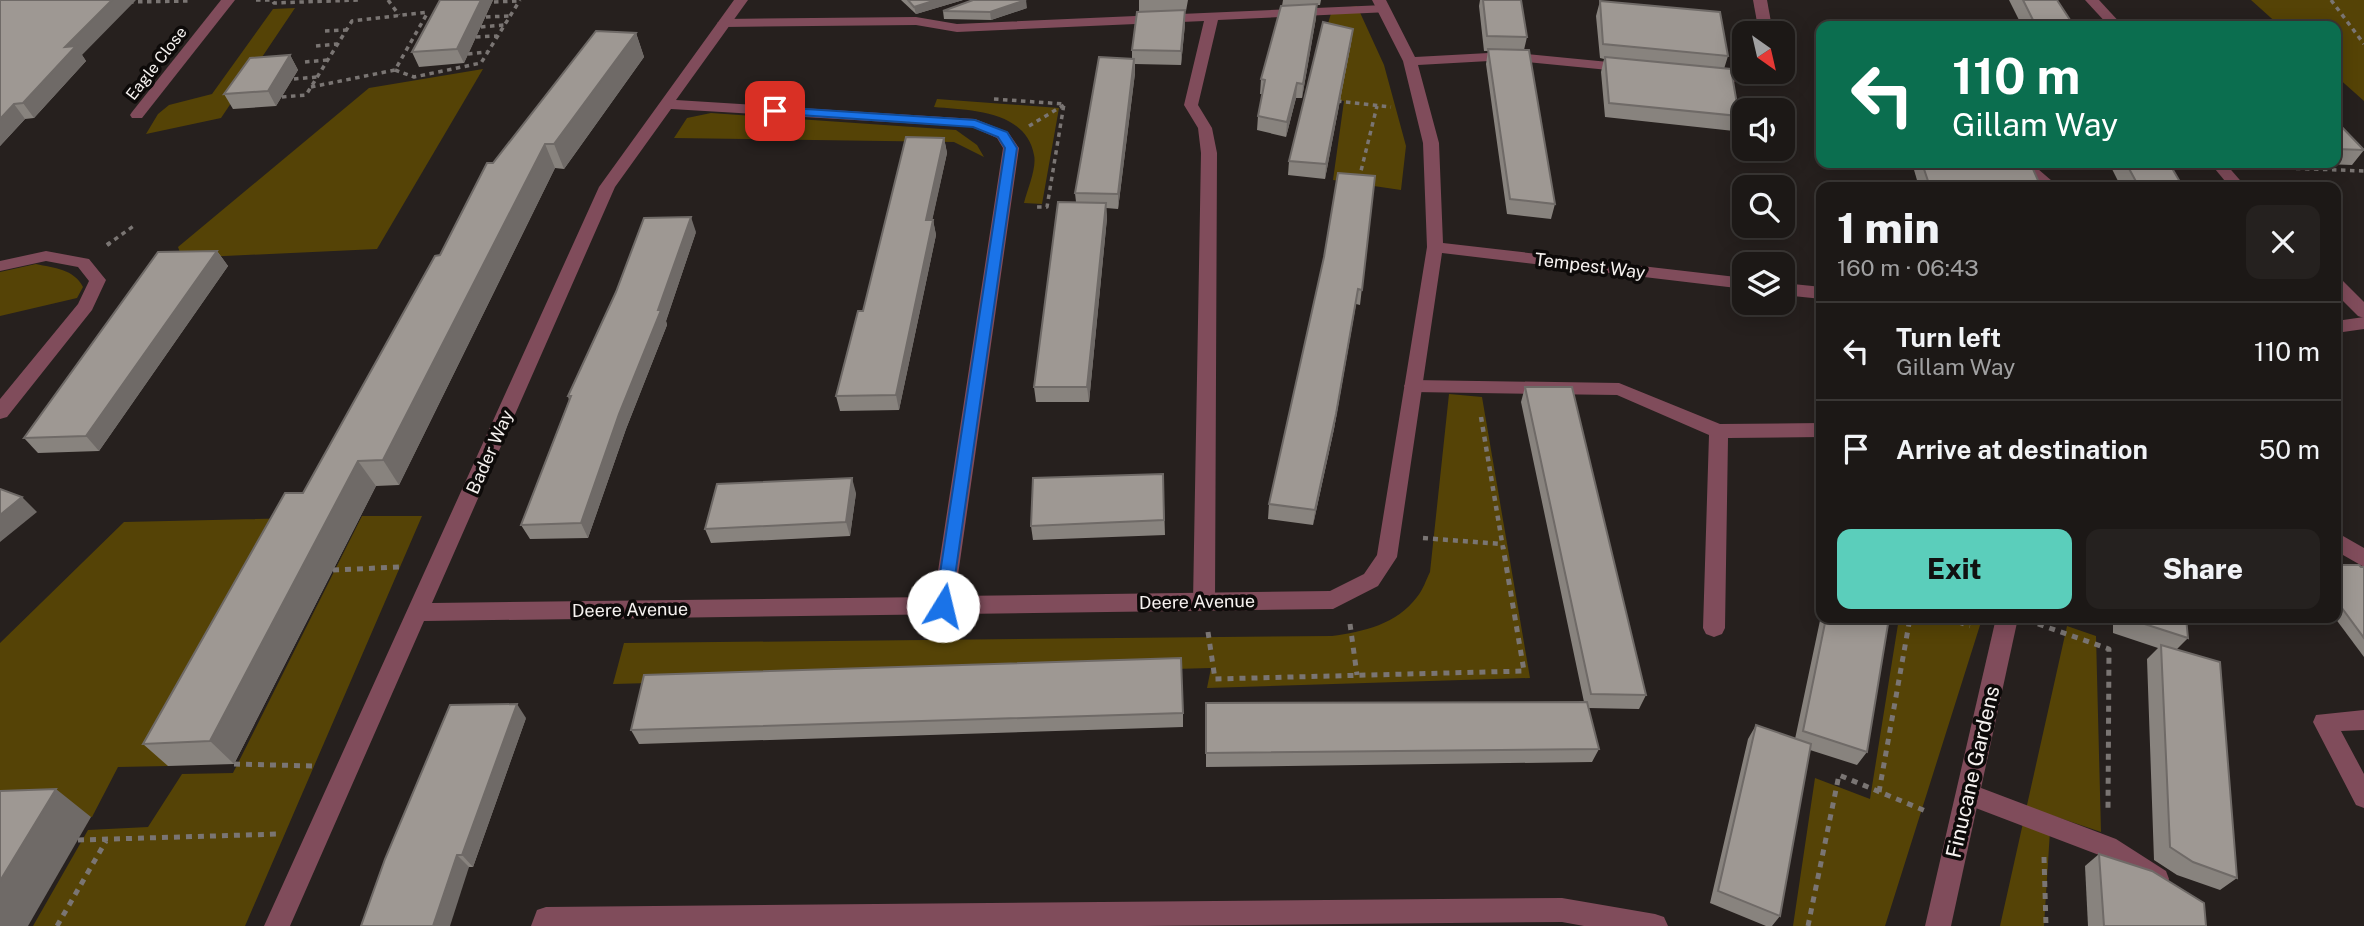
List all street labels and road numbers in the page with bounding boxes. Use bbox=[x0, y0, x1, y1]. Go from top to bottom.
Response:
street label: Eagle Close bbox=[122, 23, 191, 104]
street label: Tempest Way bbox=[1533, 248, 1647, 283]
street label: Bader Way bbox=[462, 406, 518, 497]
street label: Deere Avenue bbox=[1139, 590, 1255, 613]
street label: Deere Avenue bbox=[572, 598, 688, 621]
street label: Finucane Gardens bbox=[1941, 683, 2004, 860]

